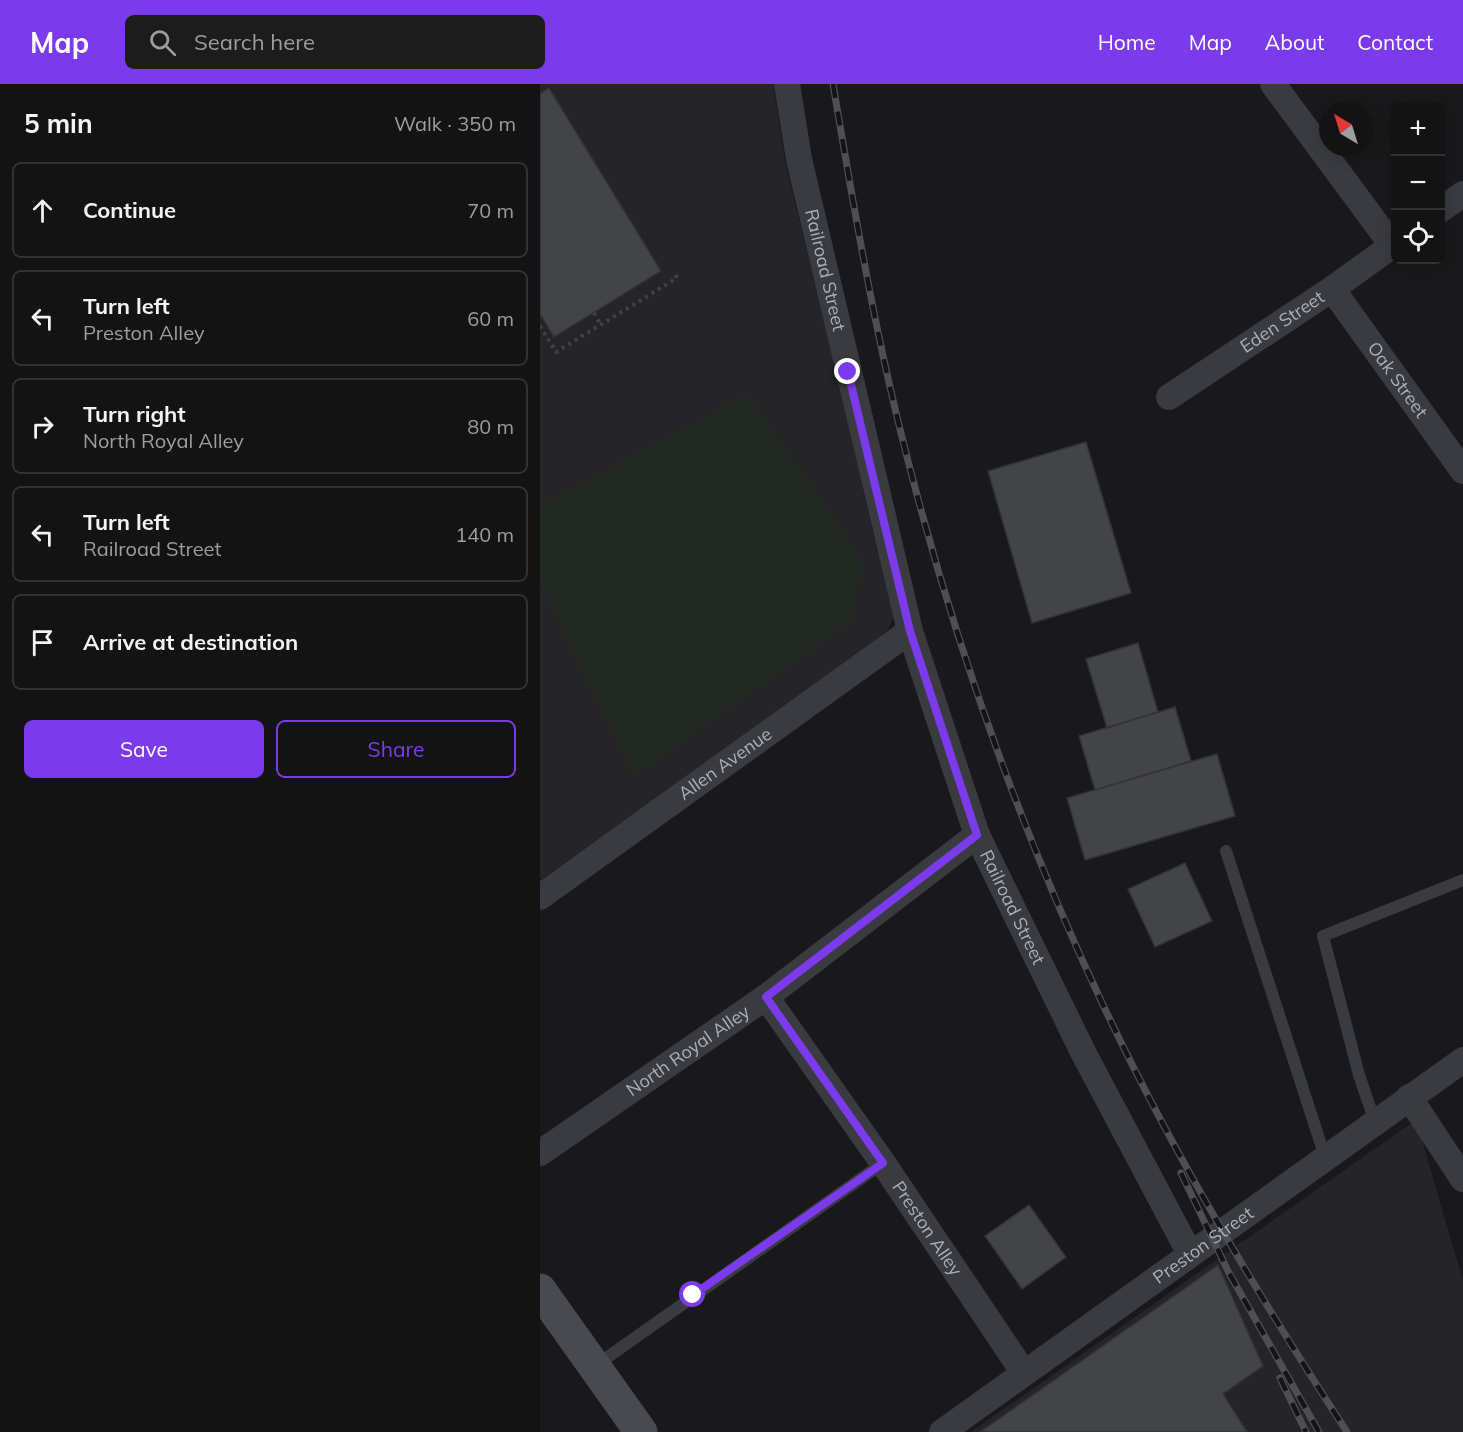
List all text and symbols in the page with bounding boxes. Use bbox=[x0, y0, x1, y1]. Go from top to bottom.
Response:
search box bbox=[125, 15, 545, 69]
text: Map bbox=[30, 25, 89, 60]
icon: search bbox=[146, 26, 179, 59]
text: Search here bbox=[194, 28, 315, 56]
text: Home bbox=[1098, 29, 1156, 55]
text: Map bbox=[1189, 29, 1232, 55]
text: About bbox=[1265, 29, 1324, 55]
text: Contact bbox=[1357, 29, 1433, 55]
north arrow bbox=[1319, 102, 1373, 156]
map controls bbox=[1391, 102, 1445, 264]
button: + bbox=[1391, 102, 1445, 156]
text: 5 min bbox=[24, 107, 93, 140]
text: Walk · 350 m bbox=[394, 111, 516, 136]
button: − bbox=[1391, 156, 1445, 210]
icon: ahead bbox=[26, 194, 59, 227]
text: Continue bbox=[83, 196, 176, 224]
text: 70 m bbox=[467, 198, 514, 223]
street label: Railroad Street bbox=[800, 207, 851, 333]
button: locate bbox=[1391, 210, 1445, 264]
street label: Eden Street bbox=[1236, 285, 1329, 358]
text: Turn left bbox=[83, 292, 170, 320]
icon: left bbox=[26, 302, 59, 335]
text: 60 m bbox=[467, 306, 514, 331]
text: Preston Alley bbox=[83, 320, 205, 345]
street label: Oak Street bbox=[1363, 337, 1433, 422]
route end bbox=[834, 358, 860, 384]
text: Turn right bbox=[83, 400, 186, 428]
icon: right bbox=[26, 410, 59, 443]
text: 80 m bbox=[467, 414, 514, 439]
text: North Royal Alley bbox=[83, 428, 244, 453]
text: Turn left bbox=[83, 508, 170, 536]
icon: left bbox=[26, 518, 59, 551]
text: 140 m bbox=[455, 522, 514, 547]
text: Railroad Street bbox=[83, 536, 221, 561]
icon: arrive bbox=[26, 626, 59, 659]
text: Arrive at destination bbox=[83, 628, 298, 656]
button: Save bbox=[24, 720, 264, 778]
button: Share bbox=[276, 720, 516, 778]
street label: Allen Avenue bbox=[674, 722, 776, 805]
street label: Railroad Street bbox=[975, 846, 1050, 968]
street label: North Royal Alley bbox=[622, 999, 754, 1101]
street label: Preston Alley bbox=[887, 1176, 968, 1280]
street label: Preston Street bbox=[1148, 1201, 1258, 1289]
route start bbox=[679, 1281, 705, 1307]

